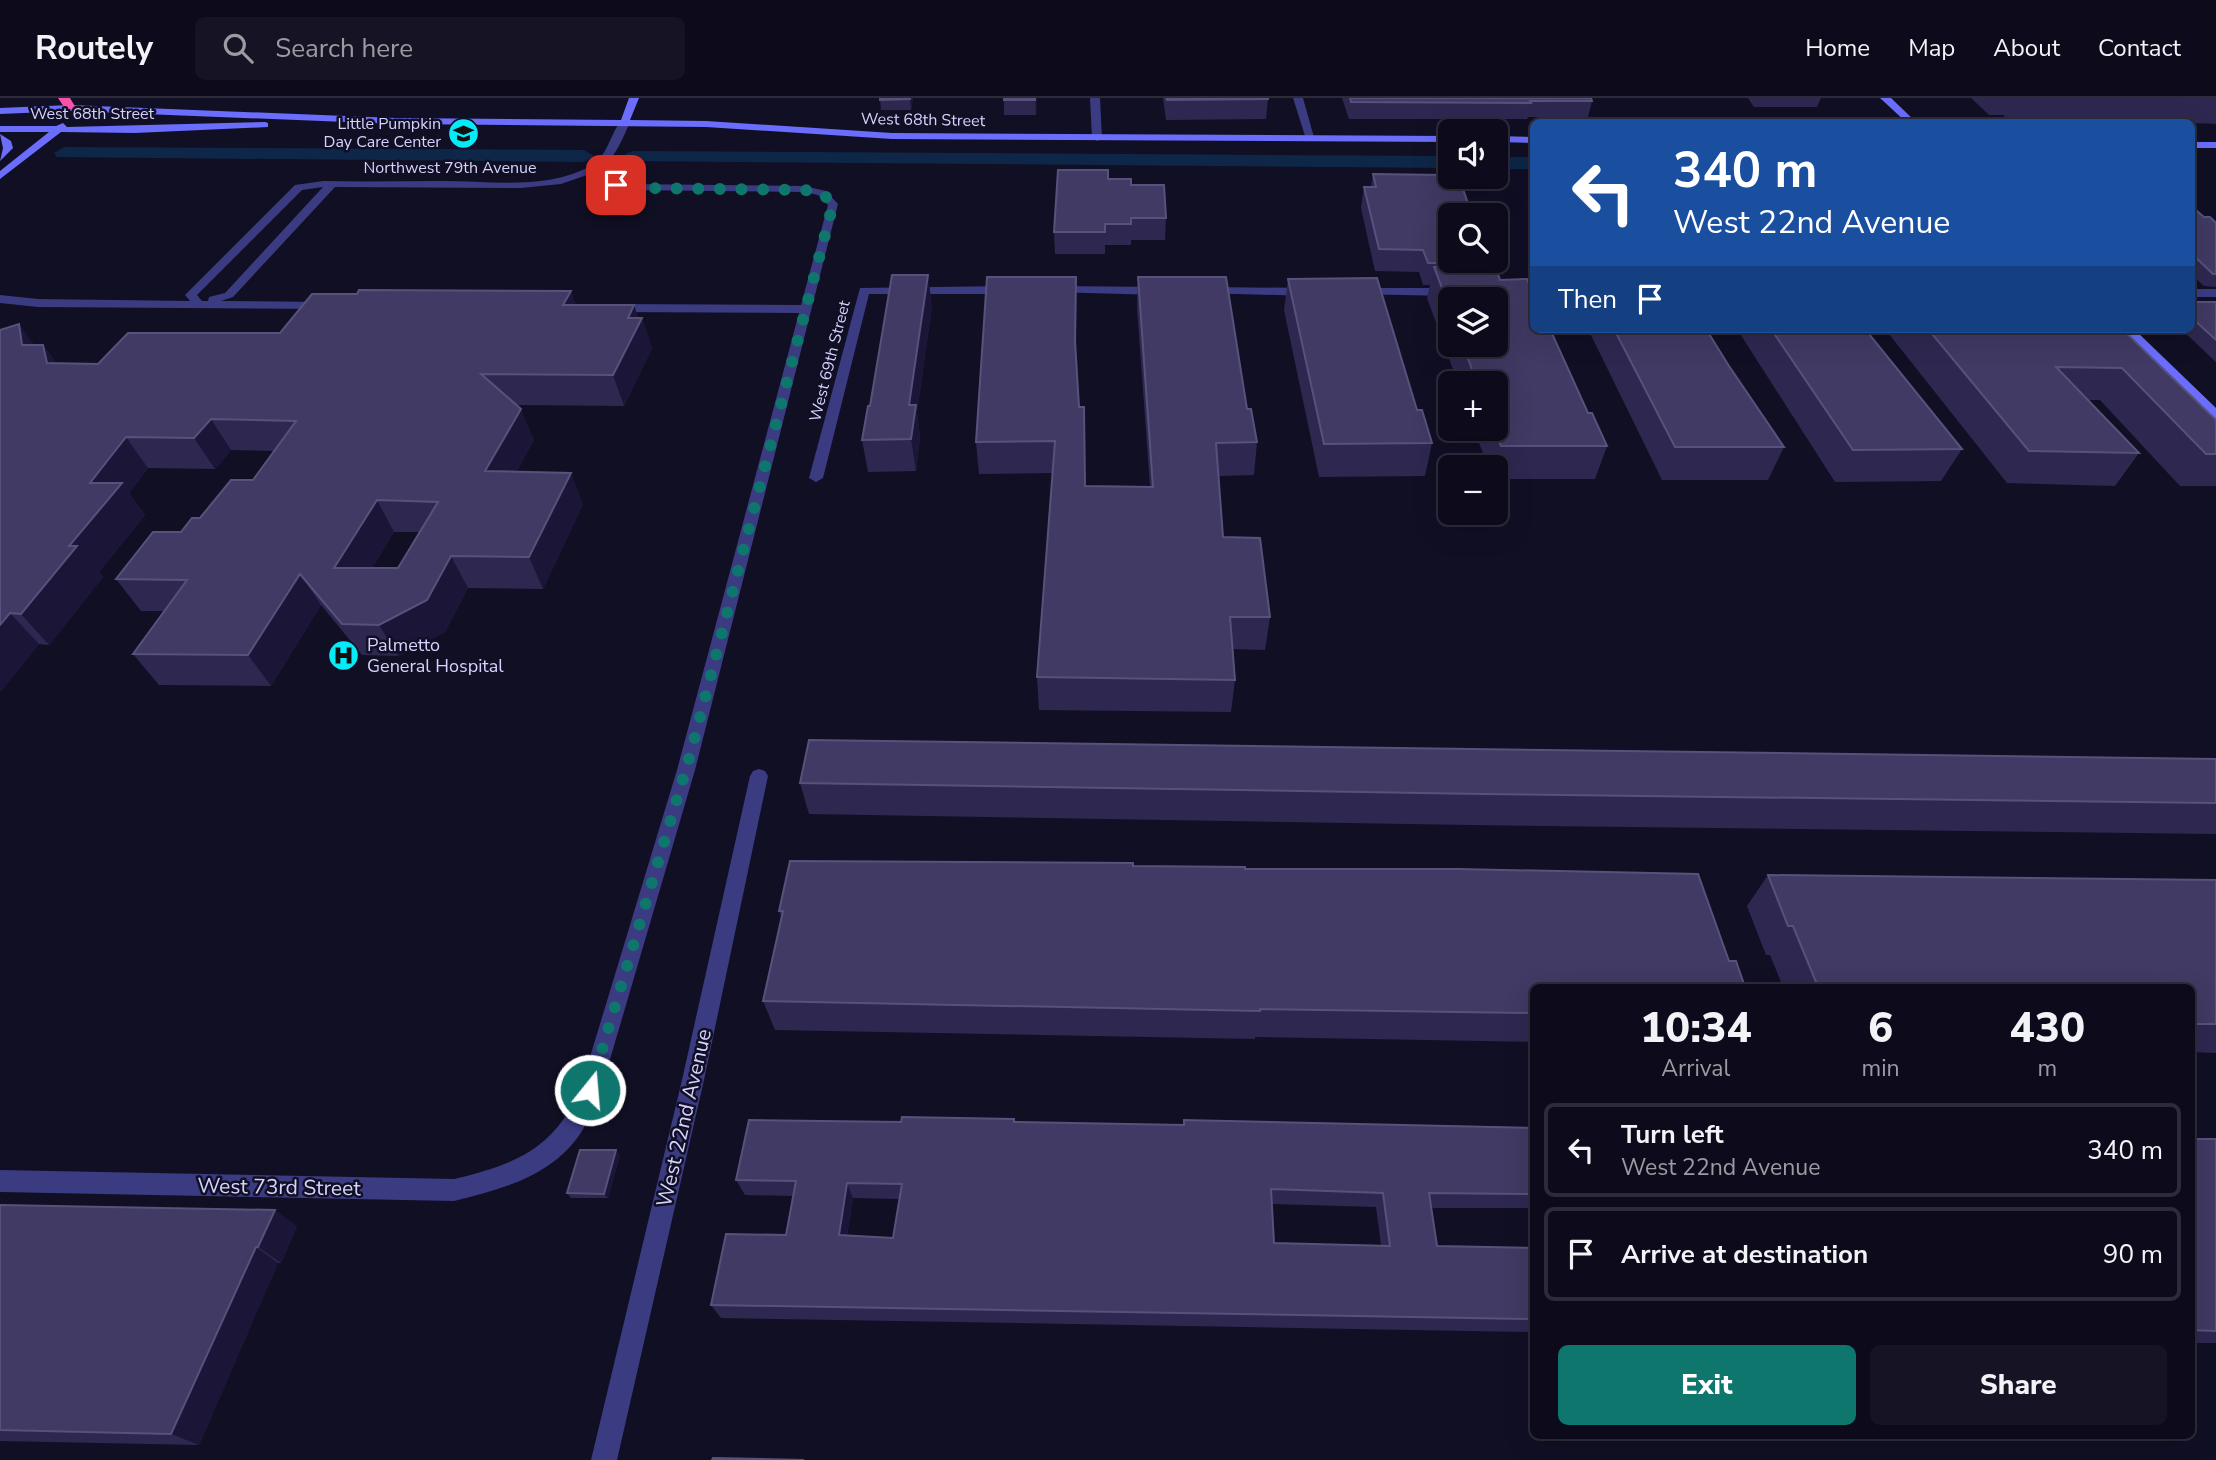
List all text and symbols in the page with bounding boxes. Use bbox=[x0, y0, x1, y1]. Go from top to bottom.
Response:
search box bbox=[195, 17, 685, 80]
text: Routely bbox=[35, 26, 153, 71]
icon: search bbox=[219, 29, 257, 67]
text: Search here bbox=[275, 31, 413, 66]
text: Home bbox=[1805, 32, 1870, 64]
text: Map bbox=[1908, 32, 1955, 64]
text: About bbox=[1993, 32, 2060, 64]
text: Contact bbox=[2098, 32, 2181, 64]
street label: West 68th Street bbox=[30, 103, 154, 125]
street label: West 68th Street bbox=[861, 108, 986, 132]
place label: Little Pumpkin Day Care Center bbox=[324, 113, 441, 153]
school or university icon: Little Pumpkin Day Care Center bbox=[447, 116, 481, 150]
map controls bbox=[1438, 119, 1508, 525]
button: sound bbox=[1438, 119, 1508, 189]
text: 340 m bbox=[1673, 137, 1817, 204]
icon: left bbox=[1558, 147, 1649, 238]
pin bbox=[586, 155, 646, 215]
street label: Northwest 79th Avenue bbox=[363, 157, 537, 179]
icon: arrive bbox=[597, 166, 635, 204]
text: West 22nd Avenue bbox=[1673, 201, 1950, 244]
button: search bbox=[1438, 203, 1508, 273]
icon: arrive bbox=[1631, 280, 1669, 318]
text: Then bbox=[1558, 282, 1617, 317]
button: layers bbox=[1438, 287, 1508, 357]
street label: West 69th Street bbox=[804, 298, 856, 424]
button: + bbox=[1438, 371, 1508, 441]
button: − bbox=[1438, 455, 1508, 525]
place label: Palmetto General Hospital bbox=[367, 633, 504, 678]
hospital icon: Palmetto General Hospital bbox=[327, 638, 361, 672]
text: 10:34 bbox=[1640, 1000, 1752, 1057]
text: 6 bbox=[1868, 1000, 1893, 1057]
text: 430 bbox=[2010, 1000, 2085, 1057]
street label: West 22nd Avenue bbox=[650, 1026, 718, 1210]
position arrow bbox=[553, 1053, 627, 1127]
text: Arrival bbox=[1661, 1053, 1730, 1084]
text: min bbox=[1862, 1053, 1900, 1084]
text: m bbox=[2037, 1053, 2057, 1084]
text: Turn left bbox=[1621, 1117, 1724, 1152]
icon: left bbox=[1562, 1131, 1600, 1169]
text: 340 m bbox=[2087, 1133, 2163, 1168]
text: West 22nd Avenue bbox=[1621, 1152, 1820, 1183]
street label: West 73rd Street bbox=[197, 1172, 362, 1202]
icon: arrive bbox=[1562, 1235, 1600, 1273]
text: Arrive at destination bbox=[1621, 1237, 1868, 1272]
text: 90 m bbox=[2103, 1237, 2163, 1272]
button: Exit bbox=[1558, 1345, 1856, 1425]
button: Share bbox=[1870, 1345, 2167, 1425]

